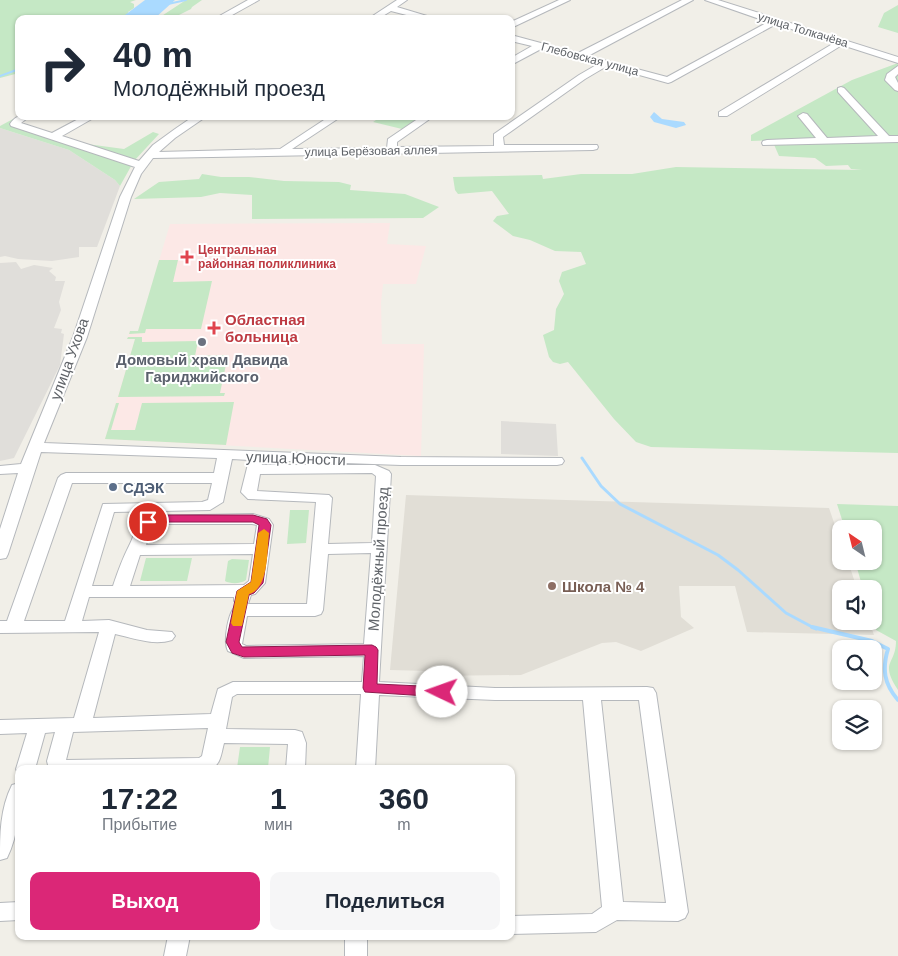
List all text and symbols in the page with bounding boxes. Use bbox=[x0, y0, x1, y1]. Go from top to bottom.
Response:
street label: улица Толкачёва bbox=[756, 10, 850, 51]
icon: right bbox=[30, 35, 95, 100]
text: 40 m bbox=[113, 35, 193, 74]
street label: Глебовская улица bbox=[540, 39, 640, 79]
text: Молодёжный проезд bbox=[113, 76, 325, 101]
street label: улица Берёзовая аллея bbox=[304, 143, 438, 159]
place label: Центральная районная поликлиника bbox=[198, 243, 336, 271]
marker: Центральная районная поликлиника bbox=[180, 250, 194, 264]
place label: Областная больница bbox=[225, 311, 305, 345]
street label: улица Ухова bbox=[46, 315, 92, 402]
marker: Областная больница bbox=[207, 321, 221, 335]
marker: Домовый храм Давида Гариджийского bbox=[196, 336, 208, 348]
place label: Домовый храм Давида Гариджийского bbox=[116, 351, 289, 385]
street label: улица Юности bbox=[246, 448, 346, 468]
place label: СДЭК bbox=[123, 479, 165, 496]
marker: СДЭК bbox=[107, 481, 119, 493]
street label: Молодёжный проезд bbox=[364, 486, 392, 632]
pin bbox=[127, 501, 169, 543]
icon: arrive bbox=[134, 508, 162, 536]
north arrow bbox=[832, 520, 882, 570]
map controls bbox=[832, 520, 882, 750]
place label: Школа № 4 bbox=[562, 578, 645, 595]
marker: Школа № 4 bbox=[546, 580, 558, 592]
button: sound bbox=[832, 580, 882, 630]
button: search bbox=[832, 640, 882, 690]
position arrow bbox=[415, 665, 467, 717]
button: layers bbox=[832, 700, 882, 750]
text: 17:22 bbox=[101, 782, 178, 815]
text: 1 bbox=[270, 782, 287, 815]
text: 360 bbox=[379, 782, 429, 815]
text: Прибытие bbox=[102, 816, 177, 833]
text: мин bbox=[264, 816, 293, 833]
text: m bbox=[397, 816, 410, 833]
button: Выход bbox=[30, 872, 260, 930]
button: Поделиться bbox=[270, 872, 500, 930]

